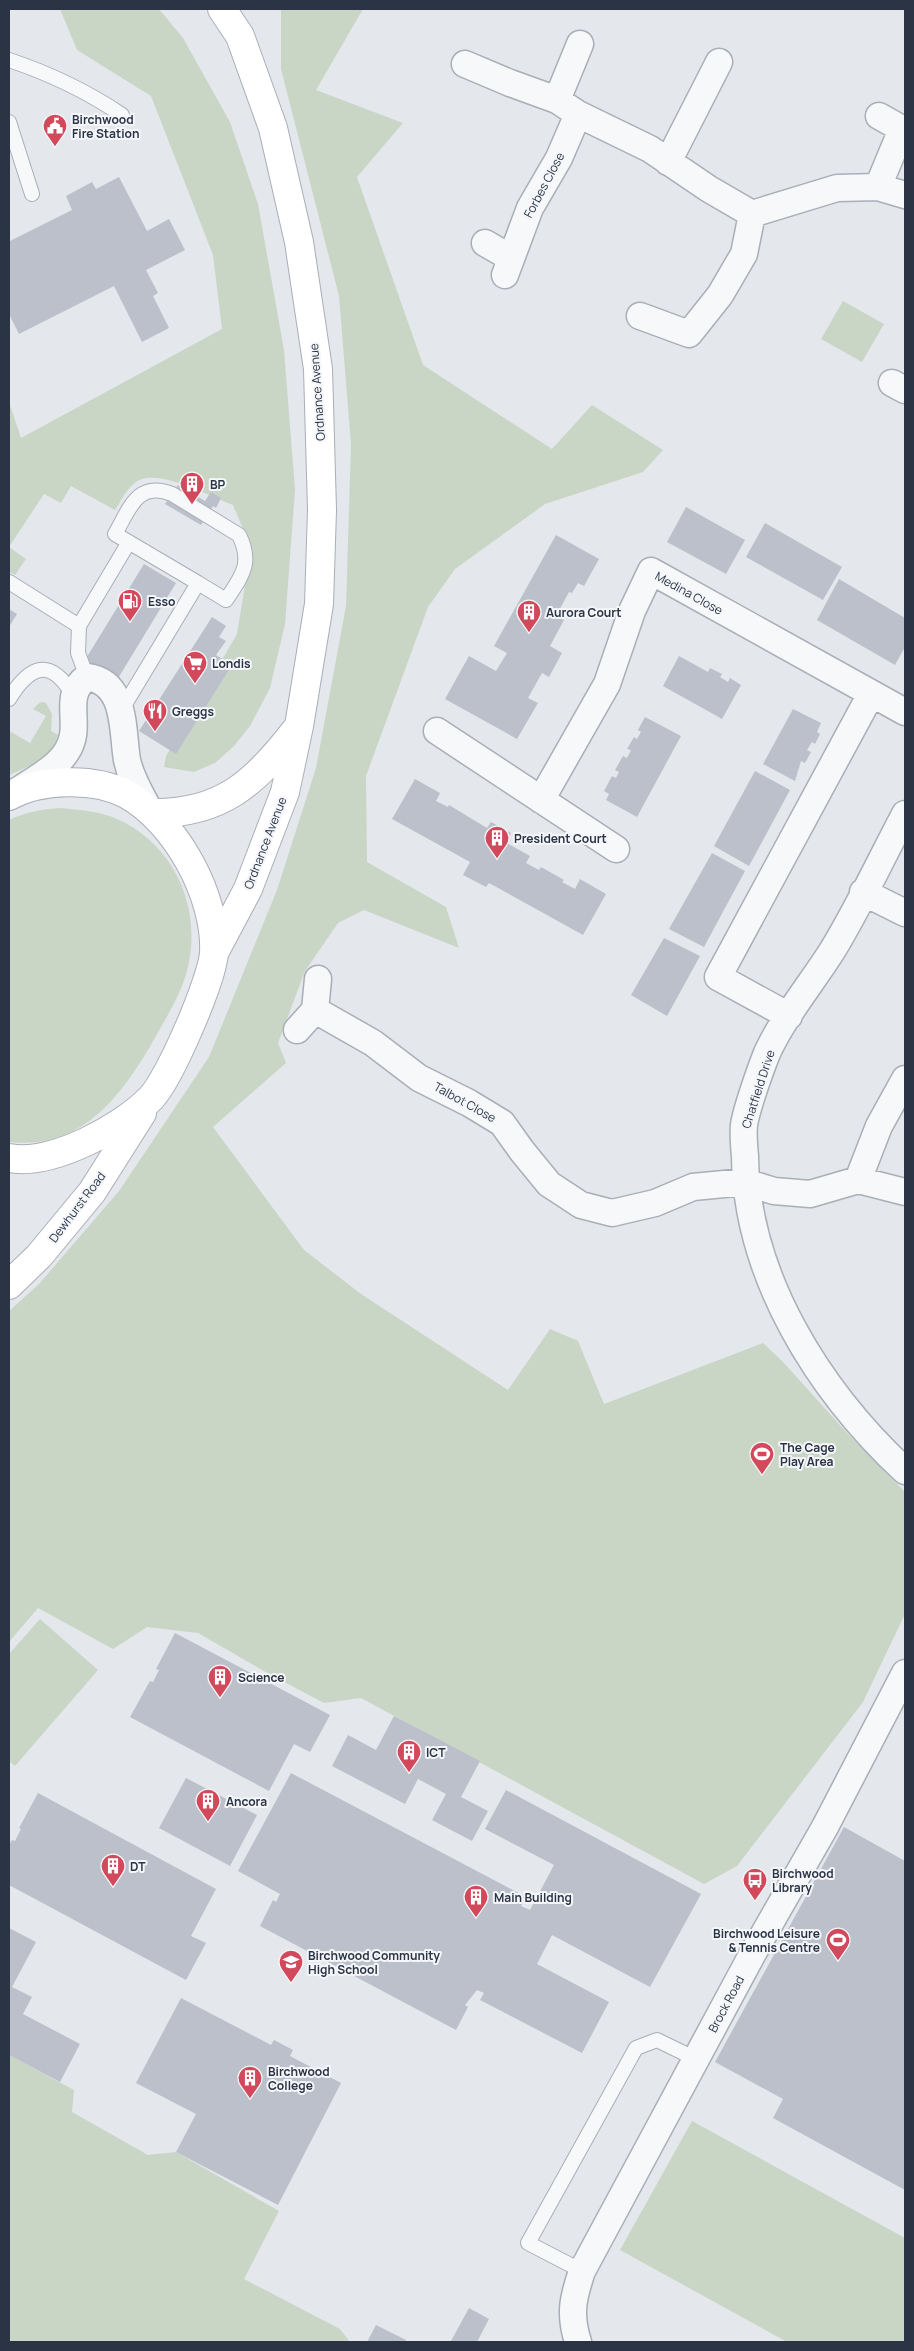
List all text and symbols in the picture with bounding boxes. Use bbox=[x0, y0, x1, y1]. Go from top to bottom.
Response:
place label: Birchwood Fire Station bbox=[72, 111, 139, 142]
public building icon: Birchwood Fire Station bbox=[42, 113, 68, 147]
street label: Forbes Close bbox=[520, 149, 568, 221]
street label: Ordnance Avenue bbox=[305, 343, 329, 441]
building icon: BP bbox=[179, 471, 205, 505]
place label: BP bbox=[210, 476, 226, 493]
street label: Medina Close bbox=[652, 567, 726, 619]
fuel station icon: Esso bbox=[117, 588, 143, 622]
place label: Esso bbox=[148, 593, 175, 610]
building icon: Aurora Court bbox=[516, 599, 542, 633]
place label: Aurora Court bbox=[546, 604, 621, 621]
supermarket icon: Londis bbox=[182, 650, 208, 684]
place label: Londis bbox=[212, 655, 251, 672]
restaurant icon: Greggs bbox=[142, 698, 168, 732]
place label: Greggs bbox=[172, 703, 214, 720]
street label: Ordnance Avenue bbox=[240, 794, 290, 892]
building icon: President Court bbox=[484, 825, 510, 859]
place label: President Court bbox=[514, 830, 607, 847]
street label: Chatfield Drive bbox=[737, 1047, 779, 1131]
street label: Talbot Close bbox=[431, 1078, 499, 1126]
street label: Dewhurst Road bbox=[45, 1168, 109, 1246]
place label: The Cage Play Area bbox=[780, 1439, 835, 1470]
sports icon: The Cage Play Area bbox=[749, 1441, 775, 1475]
building icon: Science bbox=[207, 1664, 233, 1698]
place label: Science bbox=[238, 1669, 284, 1686]
building icon: ICT bbox=[396, 1739, 422, 1773]
place label: ICT bbox=[426, 1744, 446, 1761]
building icon: Ancora bbox=[195, 1788, 221, 1822]
place label: Ancora bbox=[226, 1793, 267, 1810]
building icon: DT bbox=[100, 1853, 126, 1887]
place label: DT bbox=[130, 1858, 146, 1875]
place label: Birchwood Library bbox=[772, 1865, 834, 1896]
bus stop icon: Birchwood Library bbox=[742, 1867, 768, 1901]
building icon: Main Building bbox=[463, 1884, 489, 1918]
place label: Main Building bbox=[494, 1889, 572, 1906]
place label: Birchwood Leisure & Tennis Centre bbox=[713, 1925, 820, 1956]
sports icon: Birchwood Leisure & Tennis Centre bbox=[825, 1927, 851, 1961]
place label: Birchwood Community High School bbox=[308, 1947, 440, 1978]
school or university icon: Birchwood Community High School bbox=[278, 1949, 304, 1983]
street label: Brock Road bbox=[704, 1973, 748, 2035]
place label: Birchwood College bbox=[268, 2063, 330, 2094]
building icon: Birchwood College bbox=[237, 2065, 263, 2099]

